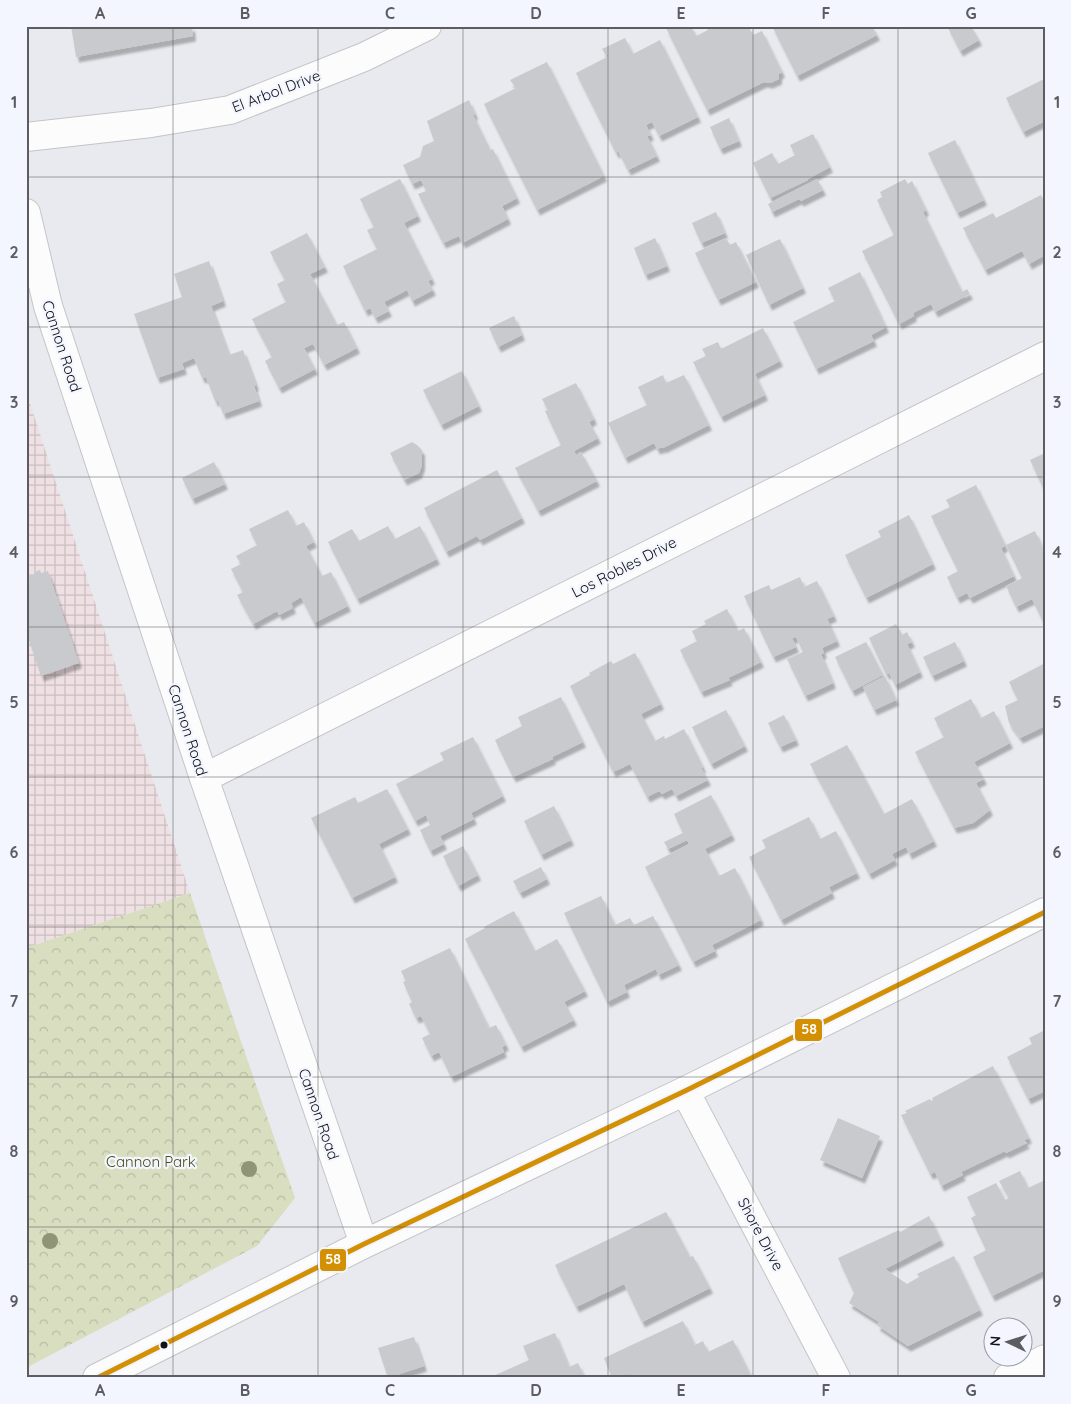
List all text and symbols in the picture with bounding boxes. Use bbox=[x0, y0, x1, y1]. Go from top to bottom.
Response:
text: A bbox=[95, 3, 106, 23]
text: B bbox=[240, 3, 250, 23]
text: C bbox=[385, 3, 395, 23]
text: D bbox=[530, 3, 542, 23]
text: E bbox=[676, 3, 686, 23]
text: F bbox=[822, 3, 831, 23]
text: G bbox=[965, 3, 977, 23]
street label: El Arbol Drive bbox=[229, 65, 323, 117]
text: 1 bbox=[11, 92, 17, 112]
text: 1 bbox=[1054, 92, 1060, 112]
text: 2 bbox=[9, 242, 19, 262]
text: 2 bbox=[1052, 242, 1062, 262]
street label: Cannon Road bbox=[38, 298, 86, 394]
text: 3 bbox=[10, 392, 18, 412]
text: 3 bbox=[1053, 392, 1061, 412]
street label: Los Robles Drive bbox=[568, 532, 680, 602]
text: 4 bbox=[9, 542, 19, 562]
text: 4 bbox=[1052, 542, 1062, 562]
street label: Cannon Road bbox=[164, 682, 212, 778]
text: 5 bbox=[9, 692, 19, 712]
text: 5 bbox=[1052, 692, 1062, 712]
text: 6 bbox=[10, 842, 19, 862]
text: 6 bbox=[1053, 842, 1062, 862]
text: 7 bbox=[10, 991, 19, 1011]
text: 7 bbox=[1053, 991, 1062, 1011]
line badge: 58 bbox=[794, 1018, 823, 1042]
text: 58 bbox=[801, 1020, 817, 1038]
street label: Cannon Road bbox=[295, 1066, 343, 1162]
text: 8 bbox=[10, 1141, 19, 1161]
text: 8 bbox=[1053, 1141, 1062, 1161]
park label: Cannon Park bbox=[106, 1152, 196, 1171]
street label: Shore Drive bbox=[734, 1194, 788, 1274]
line badge: 58 bbox=[319, 1248, 347, 1272]
text: 58 bbox=[325, 1250, 341, 1268]
text: 9 bbox=[9, 1291, 19, 1311]
text: 9 bbox=[1052, 1291, 1062, 1311]
north arrow bbox=[984, 1316, 1034, 1366]
text: N bbox=[986, 1335, 1004, 1347]
unlabelled marker bbox=[159, 1340, 169, 1350]
text: A bbox=[95, 1380, 106, 1400]
text: B bbox=[240, 1380, 250, 1400]
text: C bbox=[385, 1380, 395, 1400]
text: D bbox=[530, 1380, 542, 1400]
text: E bbox=[676, 1380, 686, 1400]
text: F bbox=[822, 1380, 831, 1400]
text: G bbox=[965, 1380, 977, 1400]

